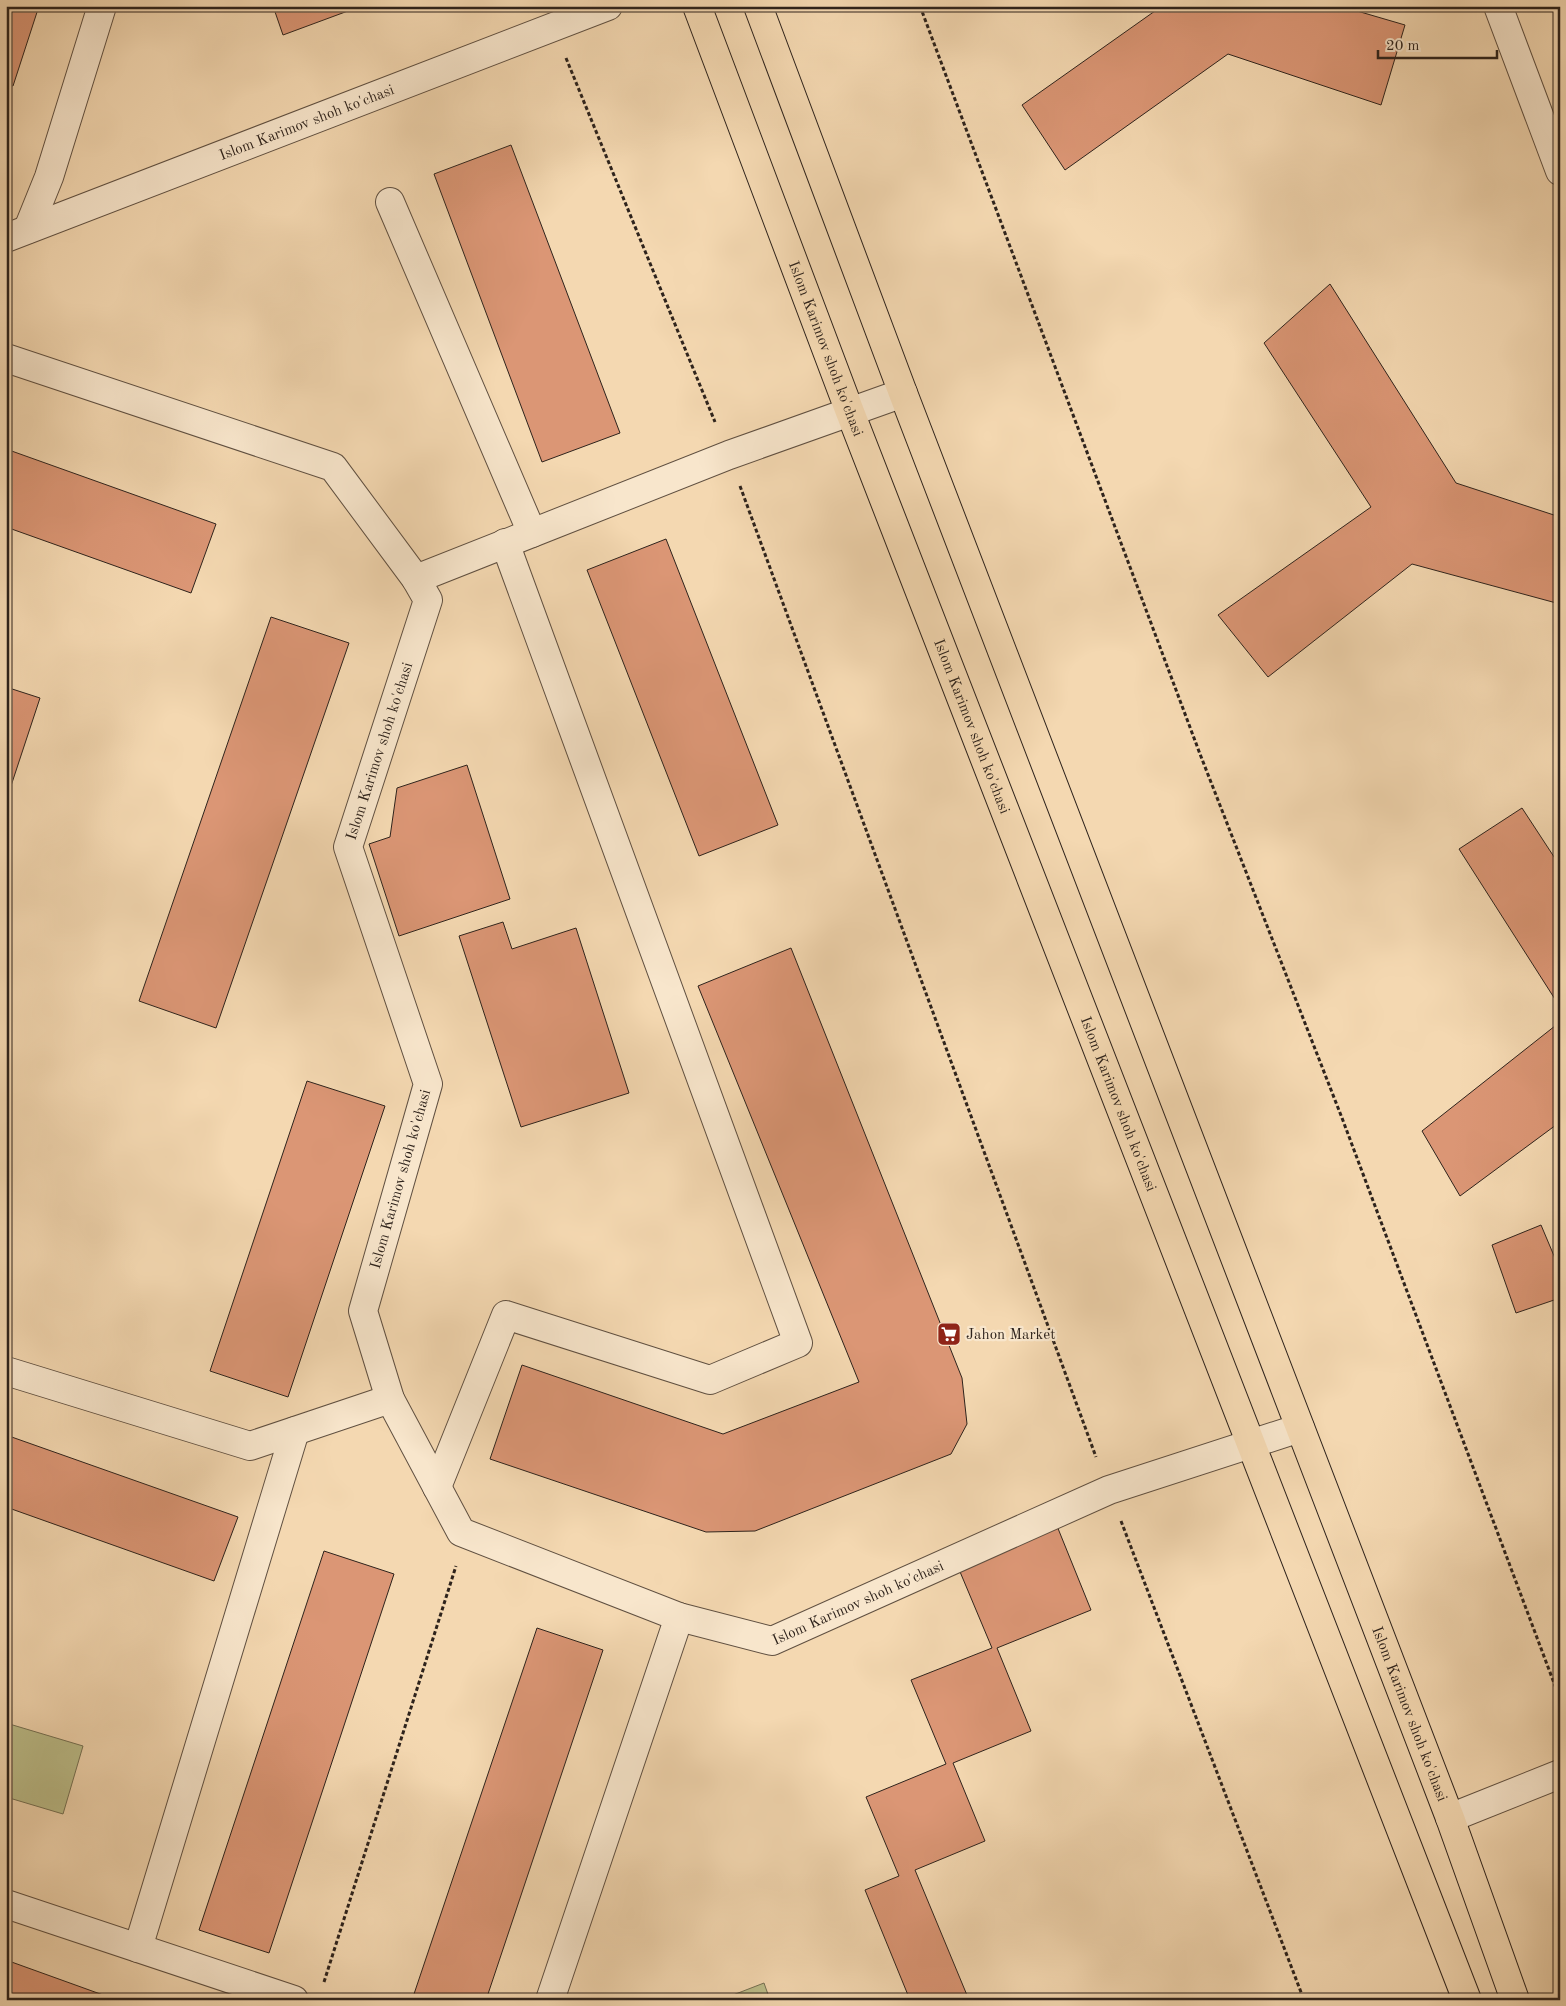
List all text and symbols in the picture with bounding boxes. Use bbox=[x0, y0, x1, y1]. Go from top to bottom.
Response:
scale bar bbox=[1378, 28, 1497, 60]
text: 20 m bbox=[1386, 39, 1420, 54]
street label: Islom Karimov shoh ko'chasi bbox=[217, 83, 397, 164]
street label: Islom Karimov shoh ko'chasi bbox=[785, 259, 865, 439]
street label: Islom Karimov shoh ko'chasi bbox=[930, 637, 1011, 816]
street label: Islom Karimov shoh ko'chasi bbox=[345, 661, 416, 842]
street label: Islom Karimov shoh ko'chasi bbox=[1077, 1015, 1158, 1194]
street label: Islom Karimov shoh ko'chasi bbox=[369, 1088, 434, 1271]
supermarket icon: Jahon Market bbox=[936, 1321, 962, 1347]
place label: Jahon Market bbox=[966, 1328, 1056, 1343]
street label: Islom Karimov shoh ko'chasi bbox=[770, 1559, 946, 1649]
street label: Islom Karimov shoh ko'chasi bbox=[1368, 1625, 1449, 1804]

